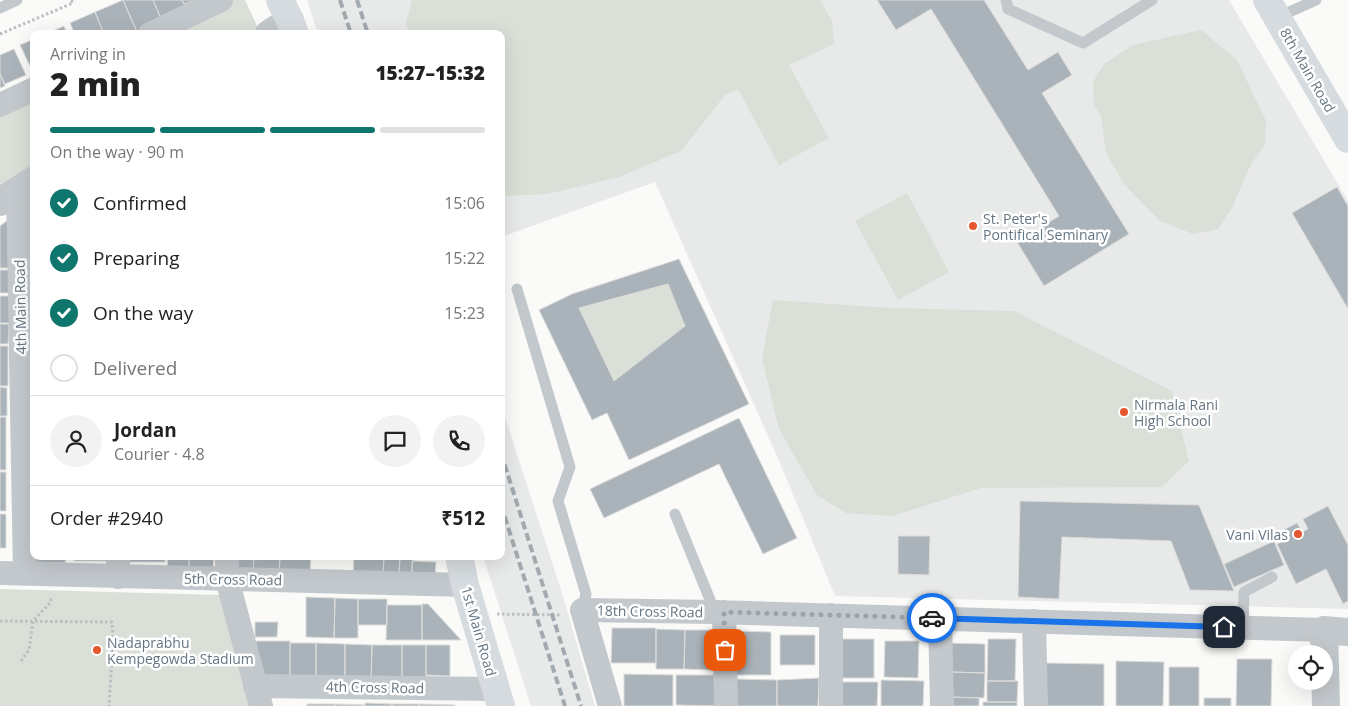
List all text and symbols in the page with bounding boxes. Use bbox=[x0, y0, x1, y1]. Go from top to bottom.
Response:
street label: 8th Main Road bbox=[1276, 24, 1340, 116]
text: Arriving in bbox=[50, 43, 126, 65]
text: 15:27–15:32 bbox=[375, 60, 485, 86]
text: 2 min bbox=[50, 62, 141, 105]
text: On the way · 90 m bbox=[50, 141, 184, 163]
icon: check bbox=[50, 189, 78, 217]
text: Confirmed bbox=[93, 190, 187, 216]
text: 15:06 bbox=[444, 192, 485, 214]
place label: St. Peter's Pontifical Seminary bbox=[983, 209, 1109, 244]
marker: St. Peter's Pontifical Seminary bbox=[967, 220, 979, 232]
icon: check bbox=[50, 244, 78, 272]
text: Preparing bbox=[93, 245, 180, 271]
text: 15:22 bbox=[444, 247, 485, 269]
street label: 4th Main Road bbox=[10, 259, 30, 355]
icon: check bbox=[50, 299, 78, 327]
text: On the way bbox=[93, 300, 193, 326]
text: 15:23 bbox=[444, 302, 485, 324]
text: Delivered bbox=[93, 355, 177, 381]
place label: Nirmala Rani High School bbox=[1134, 395, 1218, 430]
marker: Nirmala Rani High School bbox=[1118, 406, 1130, 418]
button: person bbox=[50, 415, 102, 467]
button: chat bbox=[369, 415, 421, 467]
button: phone bbox=[433, 415, 485, 467]
text: Jordan bbox=[114, 417, 177, 443]
text: Courier · 4.8 bbox=[114, 443, 205, 465]
text: Order #2940 bbox=[50, 505, 163, 531]
text: ₹512 bbox=[442, 505, 485, 531]
place label: Vani Vilas bbox=[1226, 525, 1288, 544]
marker: Vani Vilas bbox=[1292, 528, 1304, 540]
street label: 5th Cross Road bbox=[184, 569, 282, 589]
street label: 1st Main Road bbox=[457, 584, 501, 678]
courier bbox=[907, 593, 957, 643]
street label: 18th Cross Road bbox=[597, 601, 703, 621]
icon: car bbox=[918, 604, 946, 632]
pin bbox=[1203, 606, 1245, 648]
icon: home bbox=[1210, 613, 1238, 641]
pin bbox=[704, 629, 746, 671]
place label: Nadaprabhu Kempegowda Stadium bbox=[107, 633, 254, 668]
icon: bag bbox=[711, 636, 739, 664]
marker: Nadaprabhu Kempegowda Stadium bbox=[91, 644, 103, 656]
map controls bbox=[1288, 645, 1333, 690]
button: locate bbox=[1288, 645, 1333, 690]
street label: 4th Cross Road bbox=[326, 677, 424, 697]

